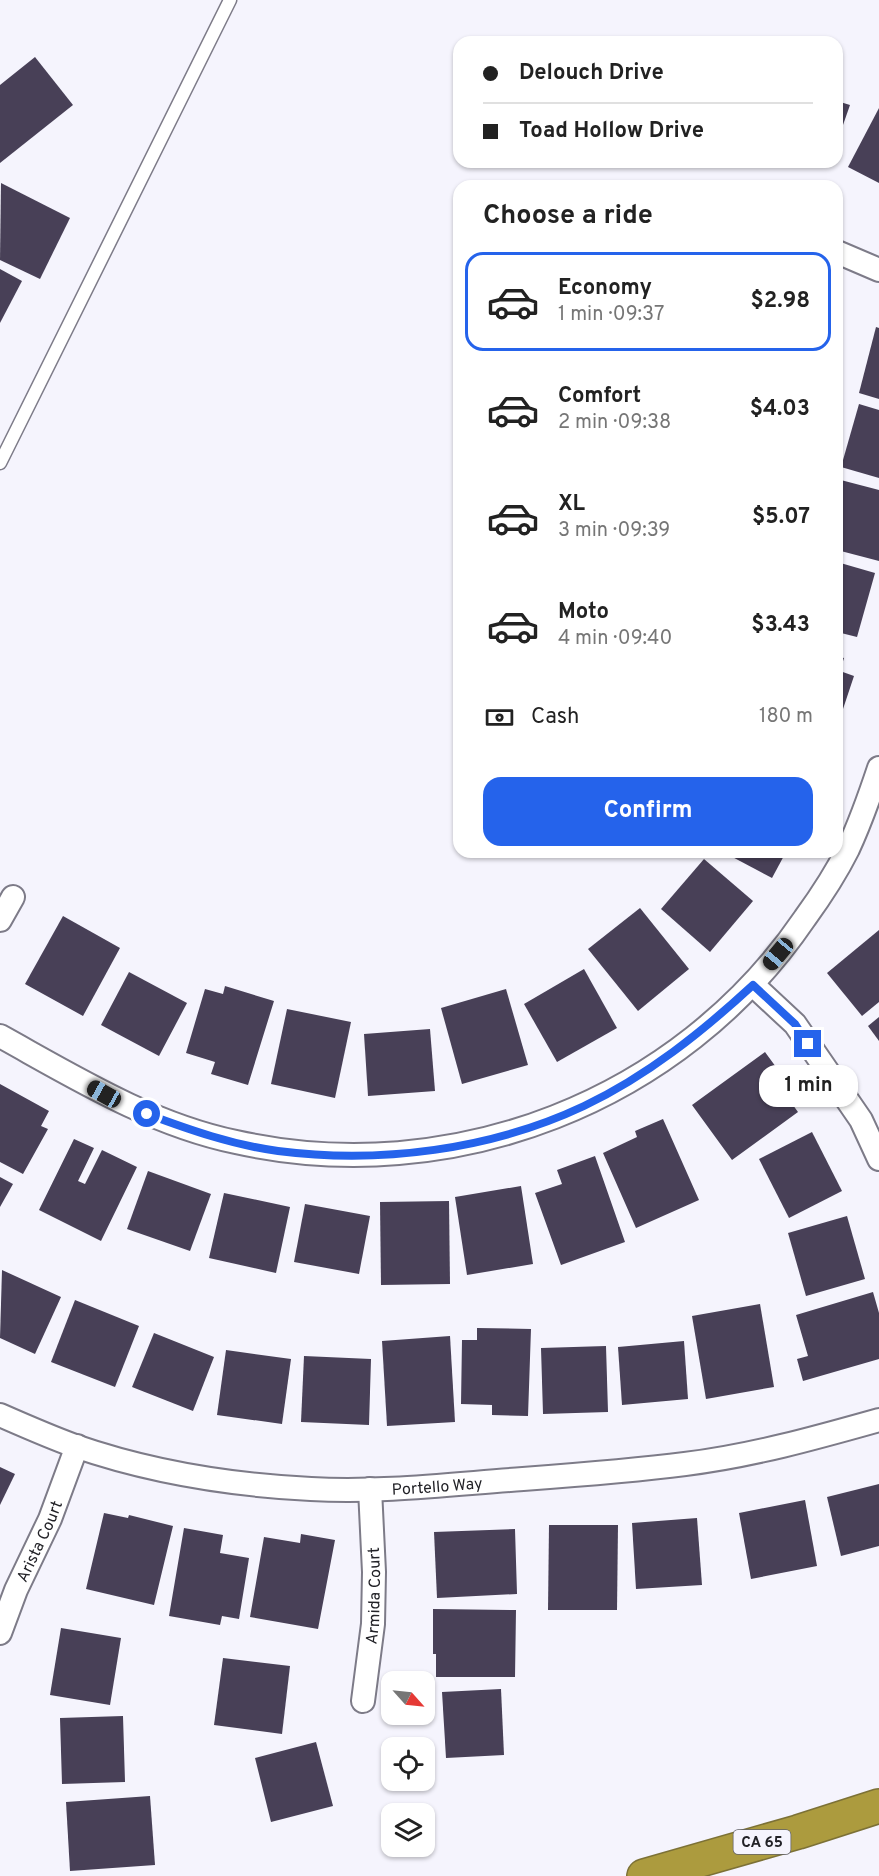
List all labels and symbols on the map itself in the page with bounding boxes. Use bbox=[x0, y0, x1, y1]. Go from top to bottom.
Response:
car bbox=[760, 934, 796, 974]
route end bbox=[794, 1030, 821, 1057]
callout: 1 min bbox=[758, 1065, 858, 1107]
car bbox=[84, 1077, 124, 1111]
route start bbox=[133, 1100, 160, 1127]
street label: Portello Way bbox=[391, 1474, 483, 1501]
street label: Arista Court bbox=[13, 1498, 68, 1586]
street label: Armida Court bbox=[362, 1547, 386, 1645]
north arrow bbox=[381, 1671, 435, 1725]
road number: CA 65 bbox=[734, 1830, 790, 1854]

